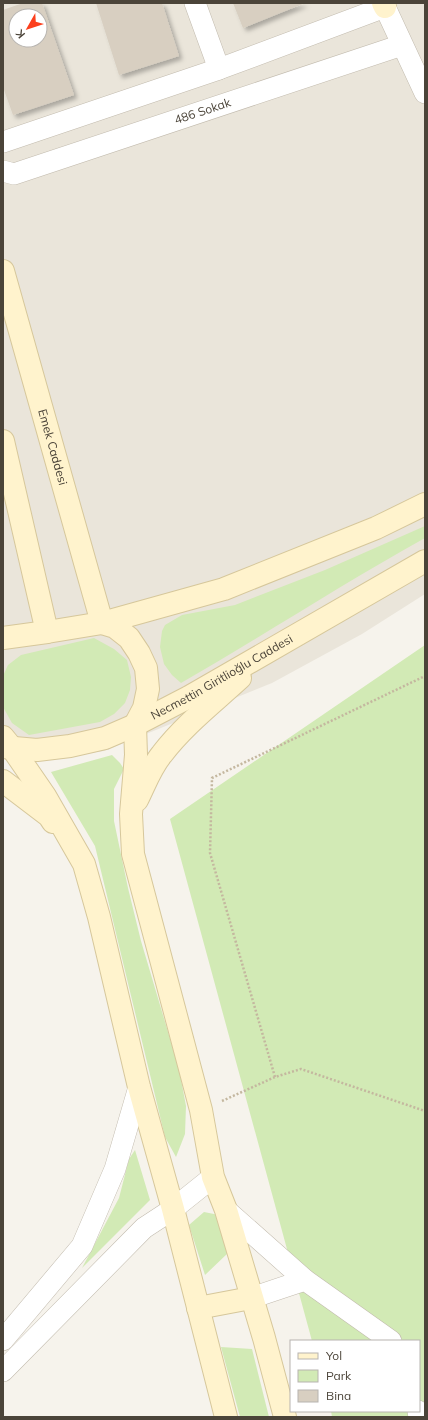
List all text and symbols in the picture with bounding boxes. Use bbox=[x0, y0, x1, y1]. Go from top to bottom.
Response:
north arrow bbox=[8, 8, 48, 48]
text: K bbox=[12, 27, 28, 42]
street label: 486 Sokak bbox=[172, 94, 233, 127]
street label: Emek Caddesi bbox=[35, 407, 71, 487]
street label: Necmettin Giritlioğlu Caddesi bbox=[148, 631, 295, 723]
legend bbox=[290, 1340, 420, 1412]
text: Yol bbox=[325, 1348, 342, 1363]
text: Park bbox=[326, 1368, 352, 1383]
text: Bina bbox=[326, 1388, 351, 1403]

